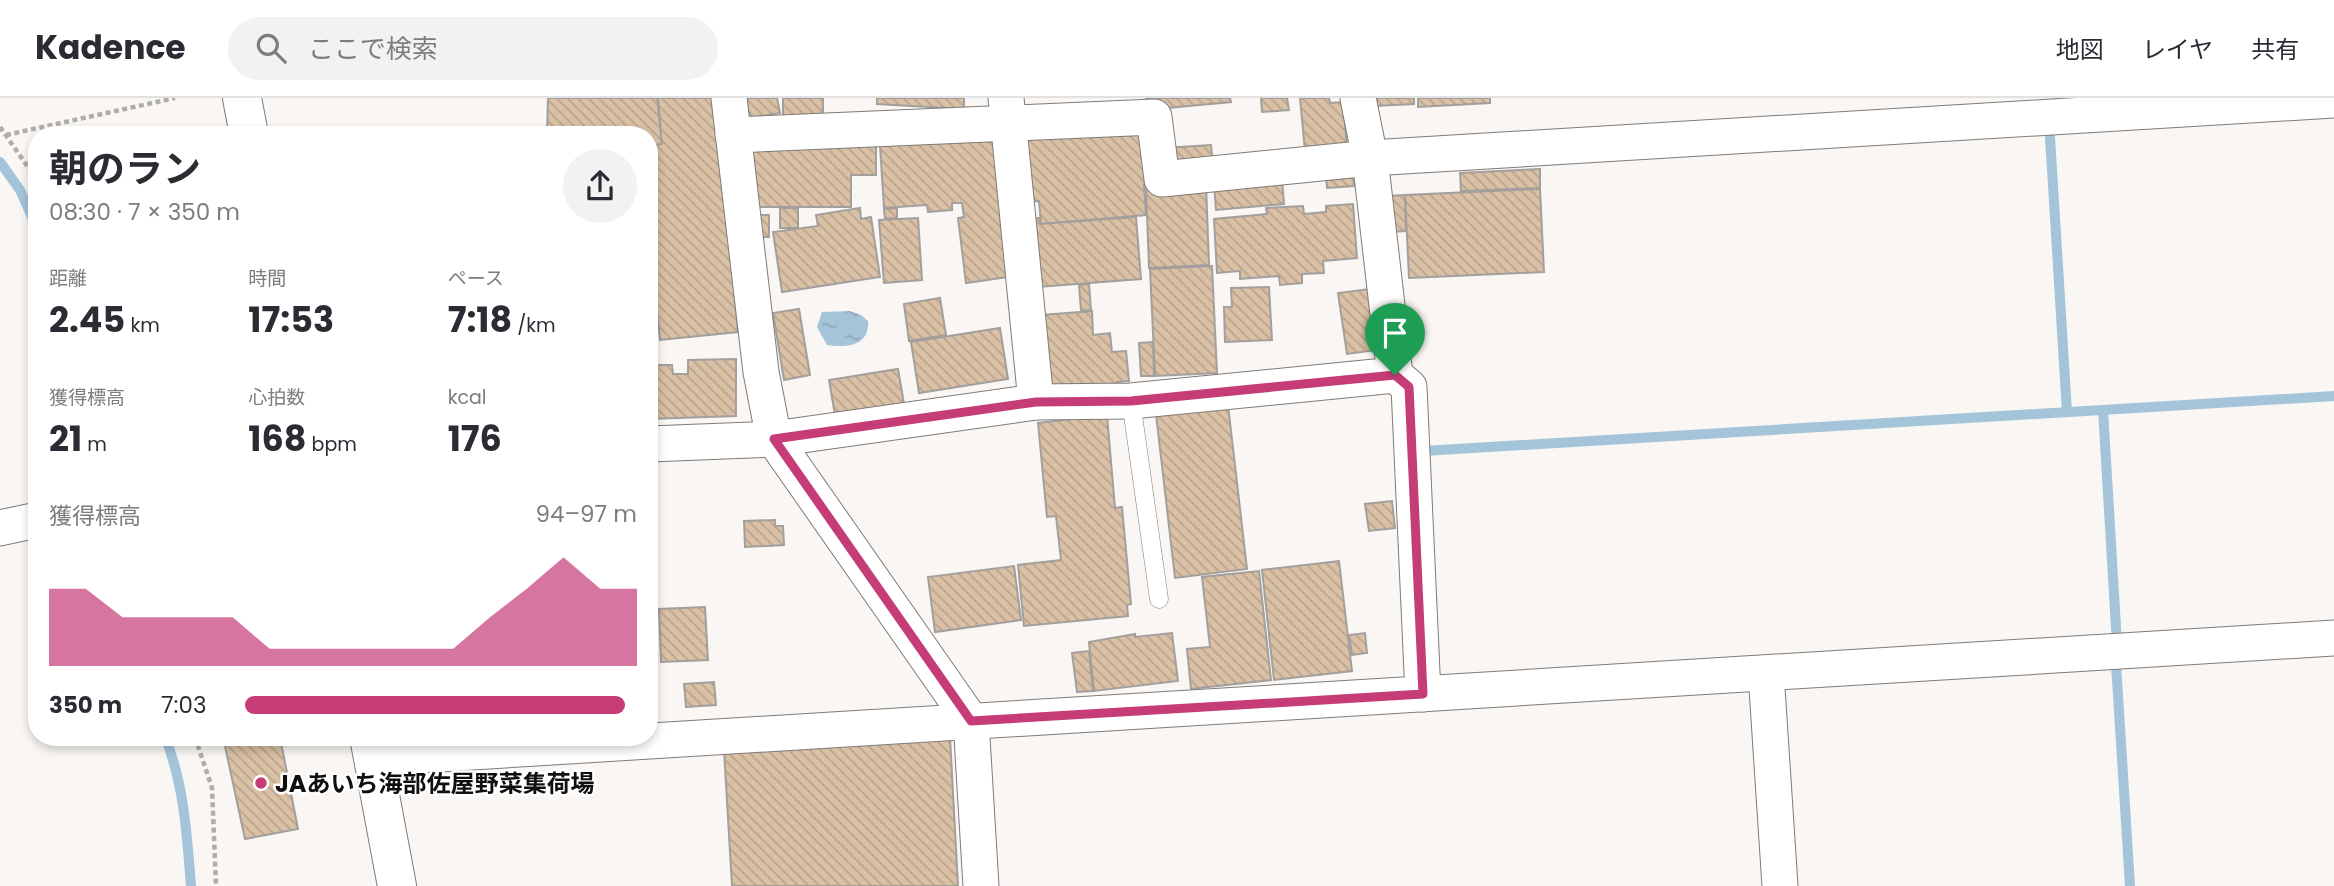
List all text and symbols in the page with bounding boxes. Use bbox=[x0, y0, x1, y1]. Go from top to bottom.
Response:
search box bbox=[228, 17, 718, 80]
text: Kadence bbox=[35, 24, 186, 71]
icon: search bbox=[252, 29, 290, 67]
text: ここで検索 bbox=[308, 31, 438, 67]
text: 地図 bbox=[2056, 33, 2104, 66]
text: レイヤ bbox=[2142, 33, 2213, 66]
text: 共有 bbox=[2251, 33, 2299, 66]
text: 朝のラン bbox=[49, 142, 201, 195]
button: share bbox=[563, 149, 637, 223]
text: 08:30 · 7 × 350 m bbox=[49, 196, 240, 228]
text: 距離 bbox=[49, 265, 87, 292]
text: 時間 bbox=[248, 265, 286, 292]
text: ペース bbox=[448, 265, 504, 292]
text: 2.45 bbox=[49, 295, 125, 344]
text: 17:53 bbox=[248, 295, 334, 344]
text: 7:18 bbox=[448, 295, 512, 344]
pin bbox=[1365, 303, 1425, 375]
text: km bbox=[125, 312, 160, 339]
text: /km bbox=[512, 312, 556, 339]
icon: arrive bbox=[1376, 314, 1414, 352]
text: 獲得標高 bbox=[49, 384, 125, 411]
text: 心拍数 bbox=[248, 384, 305, 411]
text: kcal bbox=[448, 384, 487, 411]
text: 21 bbox=[49, 414, 82, 463]
text: 168 bbox=[248, 414, 306, 463]
text: 176 bbox=[448, 414, 502, 463]
text: m bbox=[82, 431, 107, 458]
text: bpm bbox=[306, 431, 357, 458]
text: 94–97 m bbox=[536, 498, 637, 530]
text: 獲得標高 bbox=[49, 500, 141, 532]
text: 350 m bbox=[49, 689, 122, 721]
text: 7:03 bbox=[161, 689, 206, 721]
place label: JAあいち海部佐屋野菜集荷場 bbox=[275, 767, 595, 800]
marker: JAあいち海部佐屋野菜集荷場 bbox=[253, 775, 269, 791]

